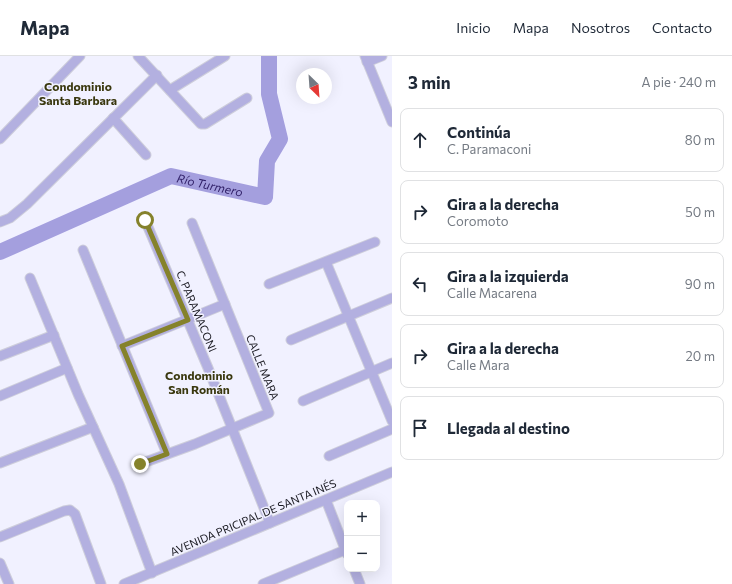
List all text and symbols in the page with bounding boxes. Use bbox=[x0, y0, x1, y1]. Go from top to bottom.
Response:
text: Mapa bbox=[20, 16, 69, 39]
text: Inicio bbox=[456, 19, 491, 36]
text: Mapa bbox=[513, 19, 549, 36]
text: Nosotros bbox=[571, 19, 630, 36]
text: Contacto bbox=[652, 19, 712, 36]
north arrow bbox=[296, 68, 332, 104]
text: 3 min bbox=[408, 72, 451, 93]
text: A pie · 240 m bbox=[642, 74, 716, 90]
district label: Condominio Santa Barbara bbox=[39, 79, 117, 107]
text: Continúa bbox=[447, 123, 511, 141]
icon: ahead bbox=[409, 129, 431, 151]
text: 80 m bbox=[685, 132, 715, 148]
text: C. Paramaconi bbox=[447, 141, 531, 157]
water label: Río Turmero bbox=[175, 171, 244, 199]
text: Gira a la derecha bbox=[447, 195, 559, 213]
icon: right bbox=[409, 201, 431, 223]
text: 50 m bbox=[685, 204, 715, 220]
route start bbox=[136, 211, 154, 229]
text: Coromoto bbox=[447, 213, 508, 229]
text: Gira a la izquierda bbox=[447, 267, 569, 285]
street label: C. PARAMACONI bbox=[174, 269, 220, 353]
icon: left bbox=[409, 273, 431, 295]
text: 90 m bbox=[685, 276, 715, 292]
text: Calle Macarena bbox=[447, 285, 537, 301]
street label: CALLE MARA bbox=[244, 332, 282, 402]
text: Gira a la derecha bbox=[447, 339, 559, 357]
icon: right bbox=[409, 345, 431, 367]
text: 20 m bbox=[686, 348, 715, 364]
text: Calle Mara bbox=[447, 357, 510, 373]
district label: Condominio San Román bbox=[165, 368, 233, 396]
icon: arrive bbox=[409, 417, 431, 439]
text: Llegada al destino bbox=[447, 419, 570, 437]
route end bbox=[131, 455, 149, 473]
street label: AVENIDA PRICIPAL DE SANTA INÉS bbox=[168, 475, 338, 558]
map controls bbox=[344, 500, 380, 572]
button: + bbox=[344, 500, 380, 536]
button: − bbox=[344, 536, 380, 572]

